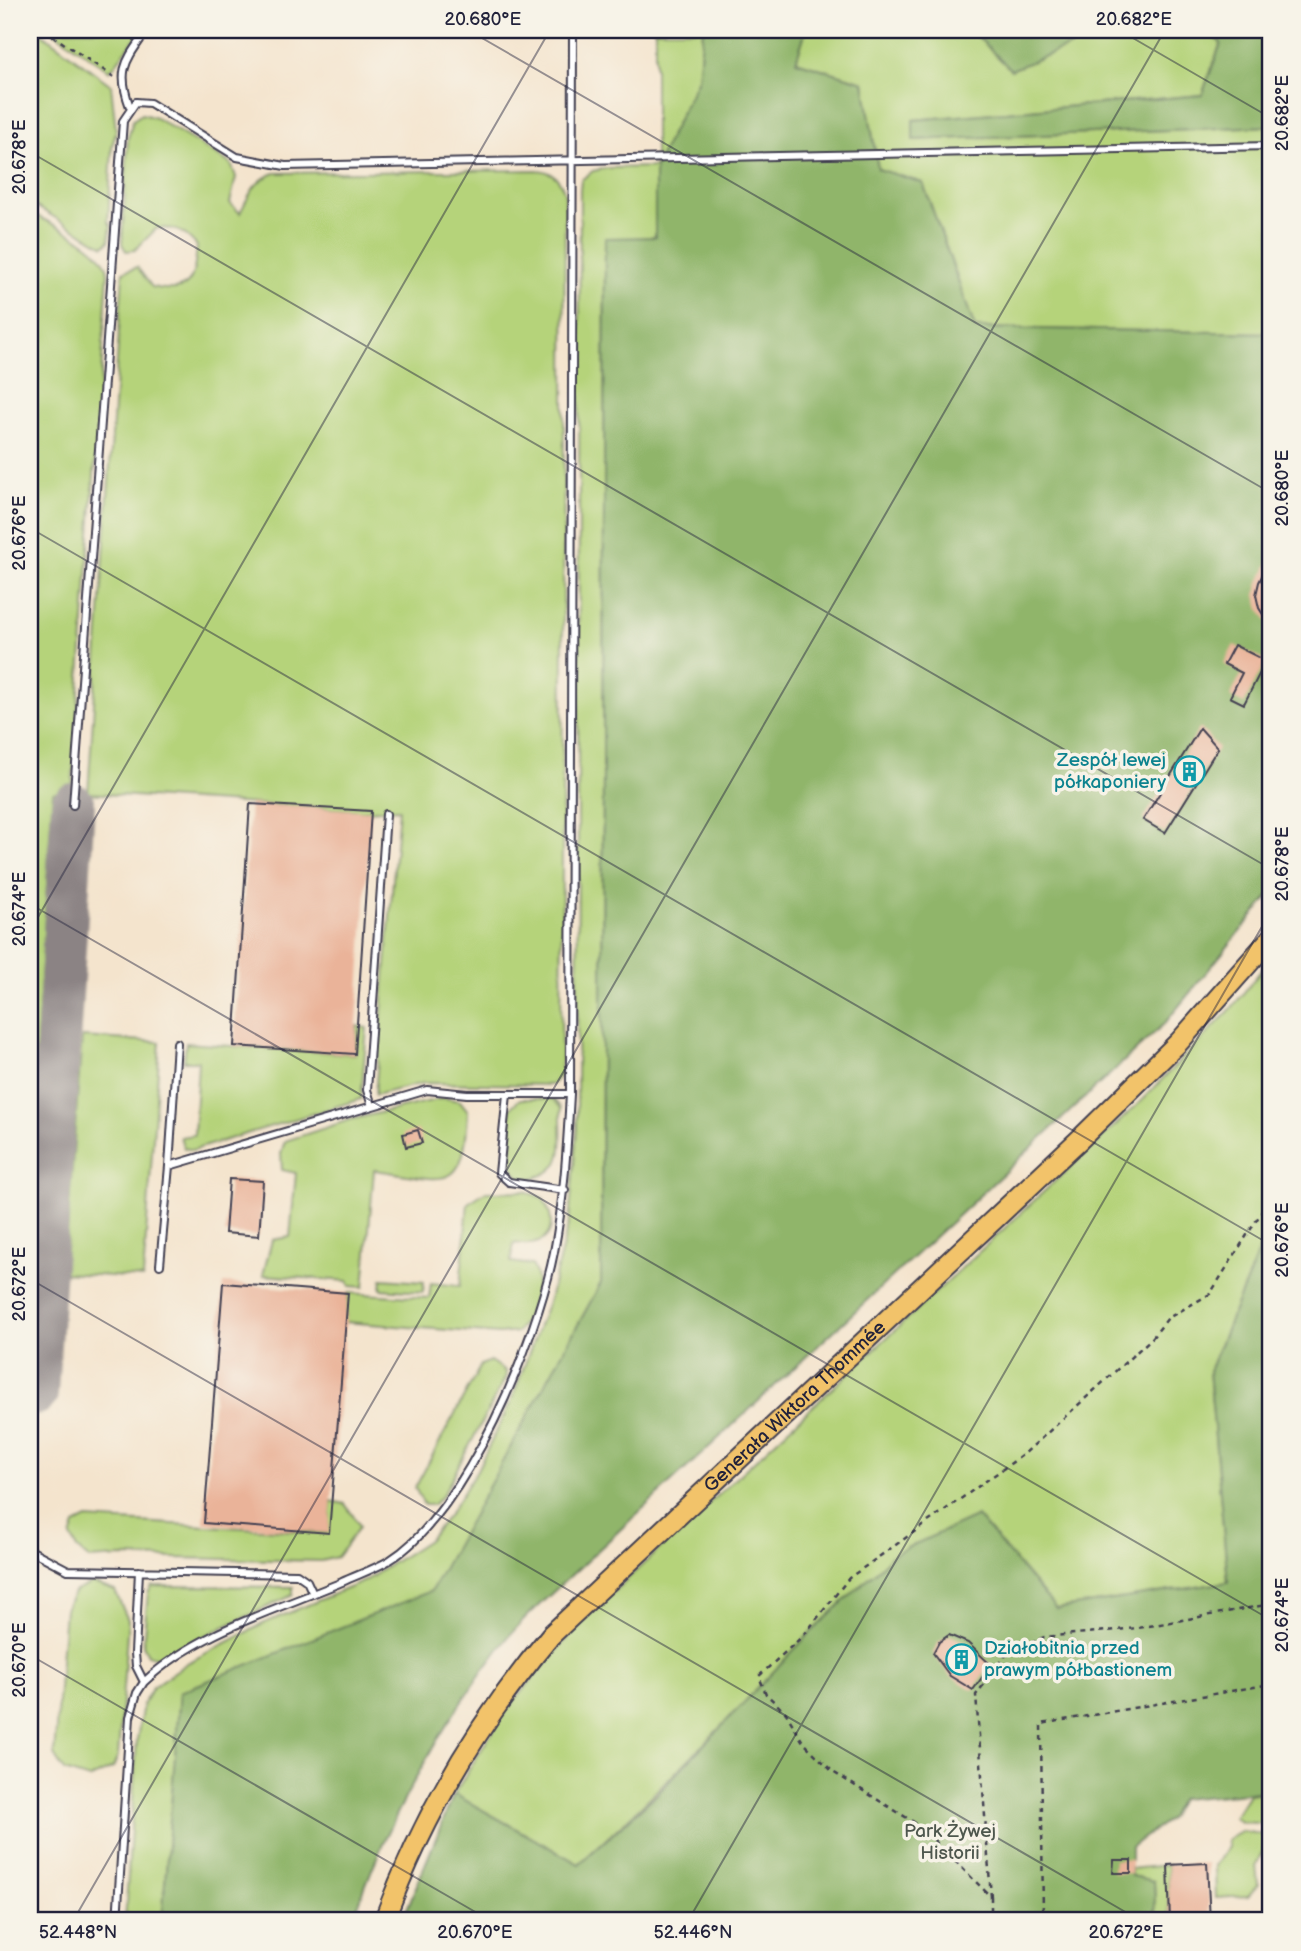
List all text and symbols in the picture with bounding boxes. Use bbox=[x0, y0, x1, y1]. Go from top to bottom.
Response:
text: 20.680°E bbox=[445, 9, 522, 30]
text: 20.682°E bbox=[1096, 9, 1172, 30]
text: 20.682°E bbox=[1272, 75, 1293, 151]
text: 20.678°E bbox=[9, 119, 30, 195]
text: 20.680°E bbox=[1272, 449, 1293, 526]
text: 20.676°E bbox=[9, 495, 30, 571]
place label: Zespół lewej półkaponiery bbox=[1054, 749, 1166, 794]
building icon: Zespół lewej półkaponiery bbox=[1172, 754, 1206, 788]
text: 20.678°E bbox=[1272, 826, 1293, 902]
text: 20.674°E bbox=[9, 871, 30, 946]
text: 20.676°E bbox=[1272, 1202, 1293, 1278]
text: 20.672°E bbox=[9, 1246, 30, 1321]
street label: Generała Wiktora Thommée bbox=[699, 1316, 890, 1497]
text: 20.674°E bbox=[1272, 1577, 1293, 1652]
text: 20.670°E bbox=[9, 1622, 30, 1698]
place label: Działobitnia przed prawym półbastionem bbox=[984, 1637, 1172, 1682]
building icon: Działobitnia przed prawym półbastionem bbox=[944, 1642, 978, 1676]
park label: Park Żywej Historii bbox=[904, 1820, 996, 1865]
text: 52.448°N bbox=[39, 1922, 117, 1943]
text: 20.670°E bbox=[437, 1922, 513, 1943]
text: 52.446°N bbox=[654, 1922, 732, 1943]
text: 20.672°E bbox=[1089, 1922, 1164, 1943]

